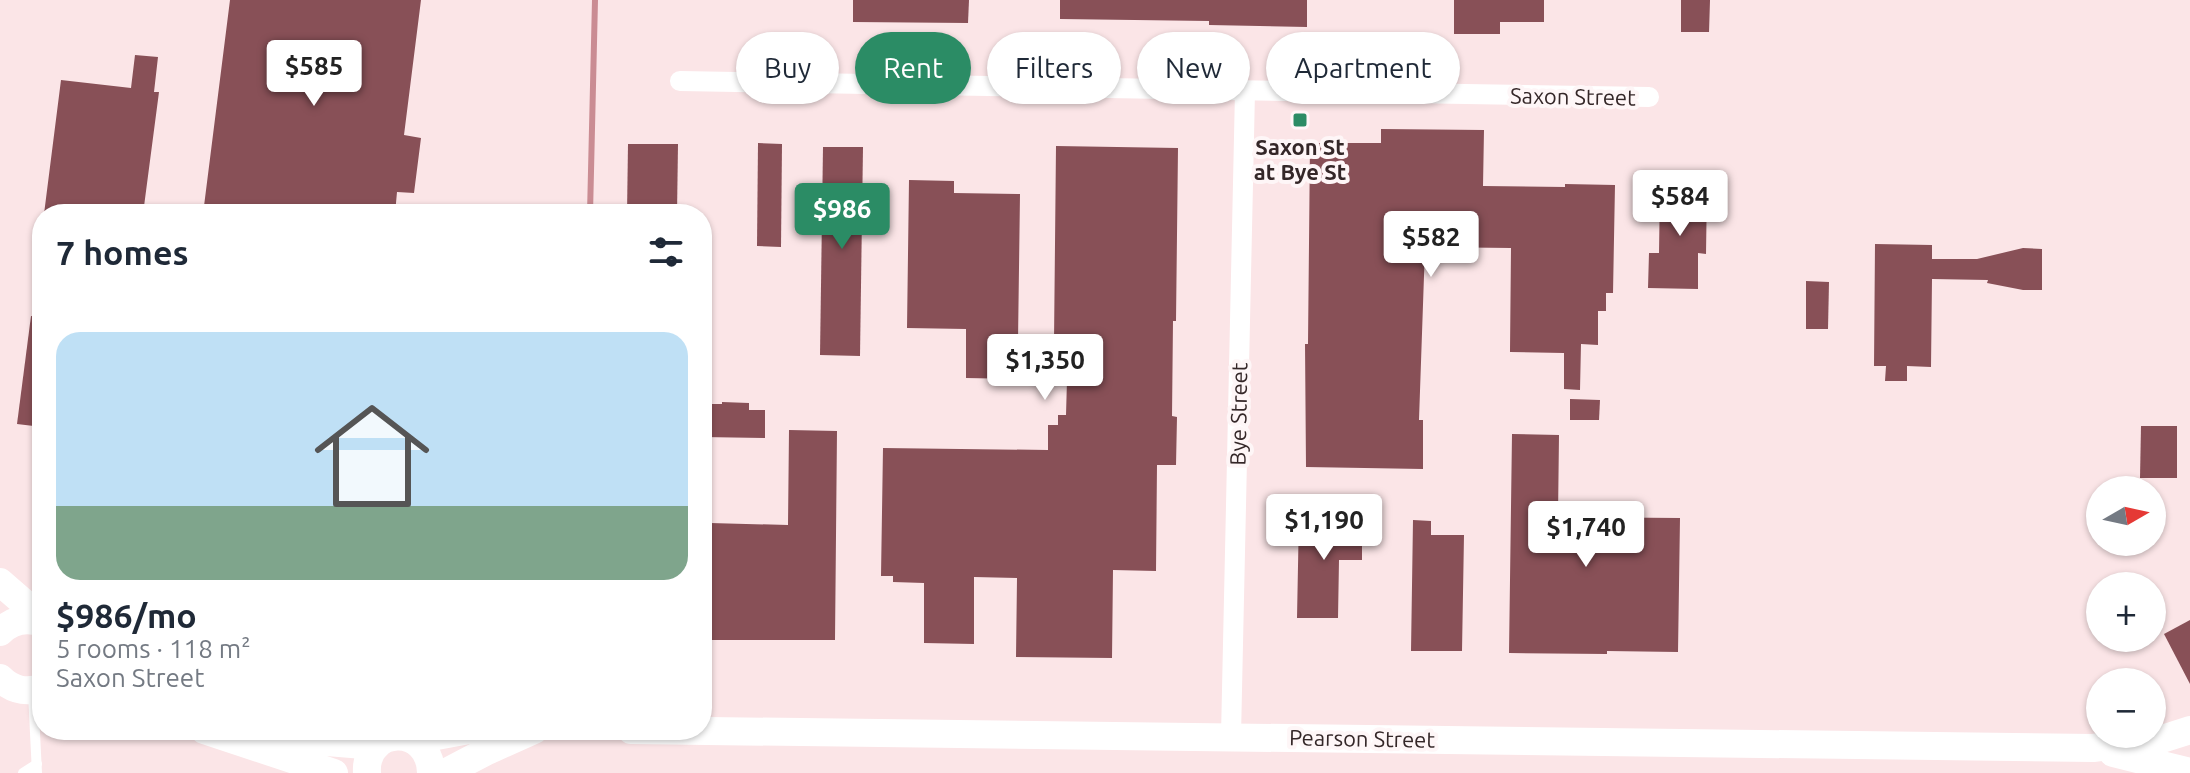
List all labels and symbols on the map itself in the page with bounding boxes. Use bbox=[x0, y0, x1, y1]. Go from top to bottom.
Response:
pin: $585 bbox=[267, 40, 361, 108]
street label: Saxon Street bbox=[1510, 82, 1636, 110]
marker: Saxon St at Bye St bbox=[1291, 111, 1309, 129]
place label: Saxon St at Bye St bbox=[1254, 134, 1346, 184]
pin: $584 bbox=[1633, 170, 1727, 238]
pin: $986 bbox=[795, 183, 889, 251]
pin: $582 bbox=[1384, 211, 1478, 279]
pin: $1,350 bbox=[980, 334, 1110, 402]
street label: Bye Street bbox=[1225, 362, 1251, 466]
north arrow bbox=[2086, 476, 2166, 556]
pin: $1,190 bbox=[1259, 494, 1389, 562]
pin: $1,740 bbox=[1521, 501, 1651, 569]
street label: Pearson Street bbox=[1289, 724, 1436, 752]

